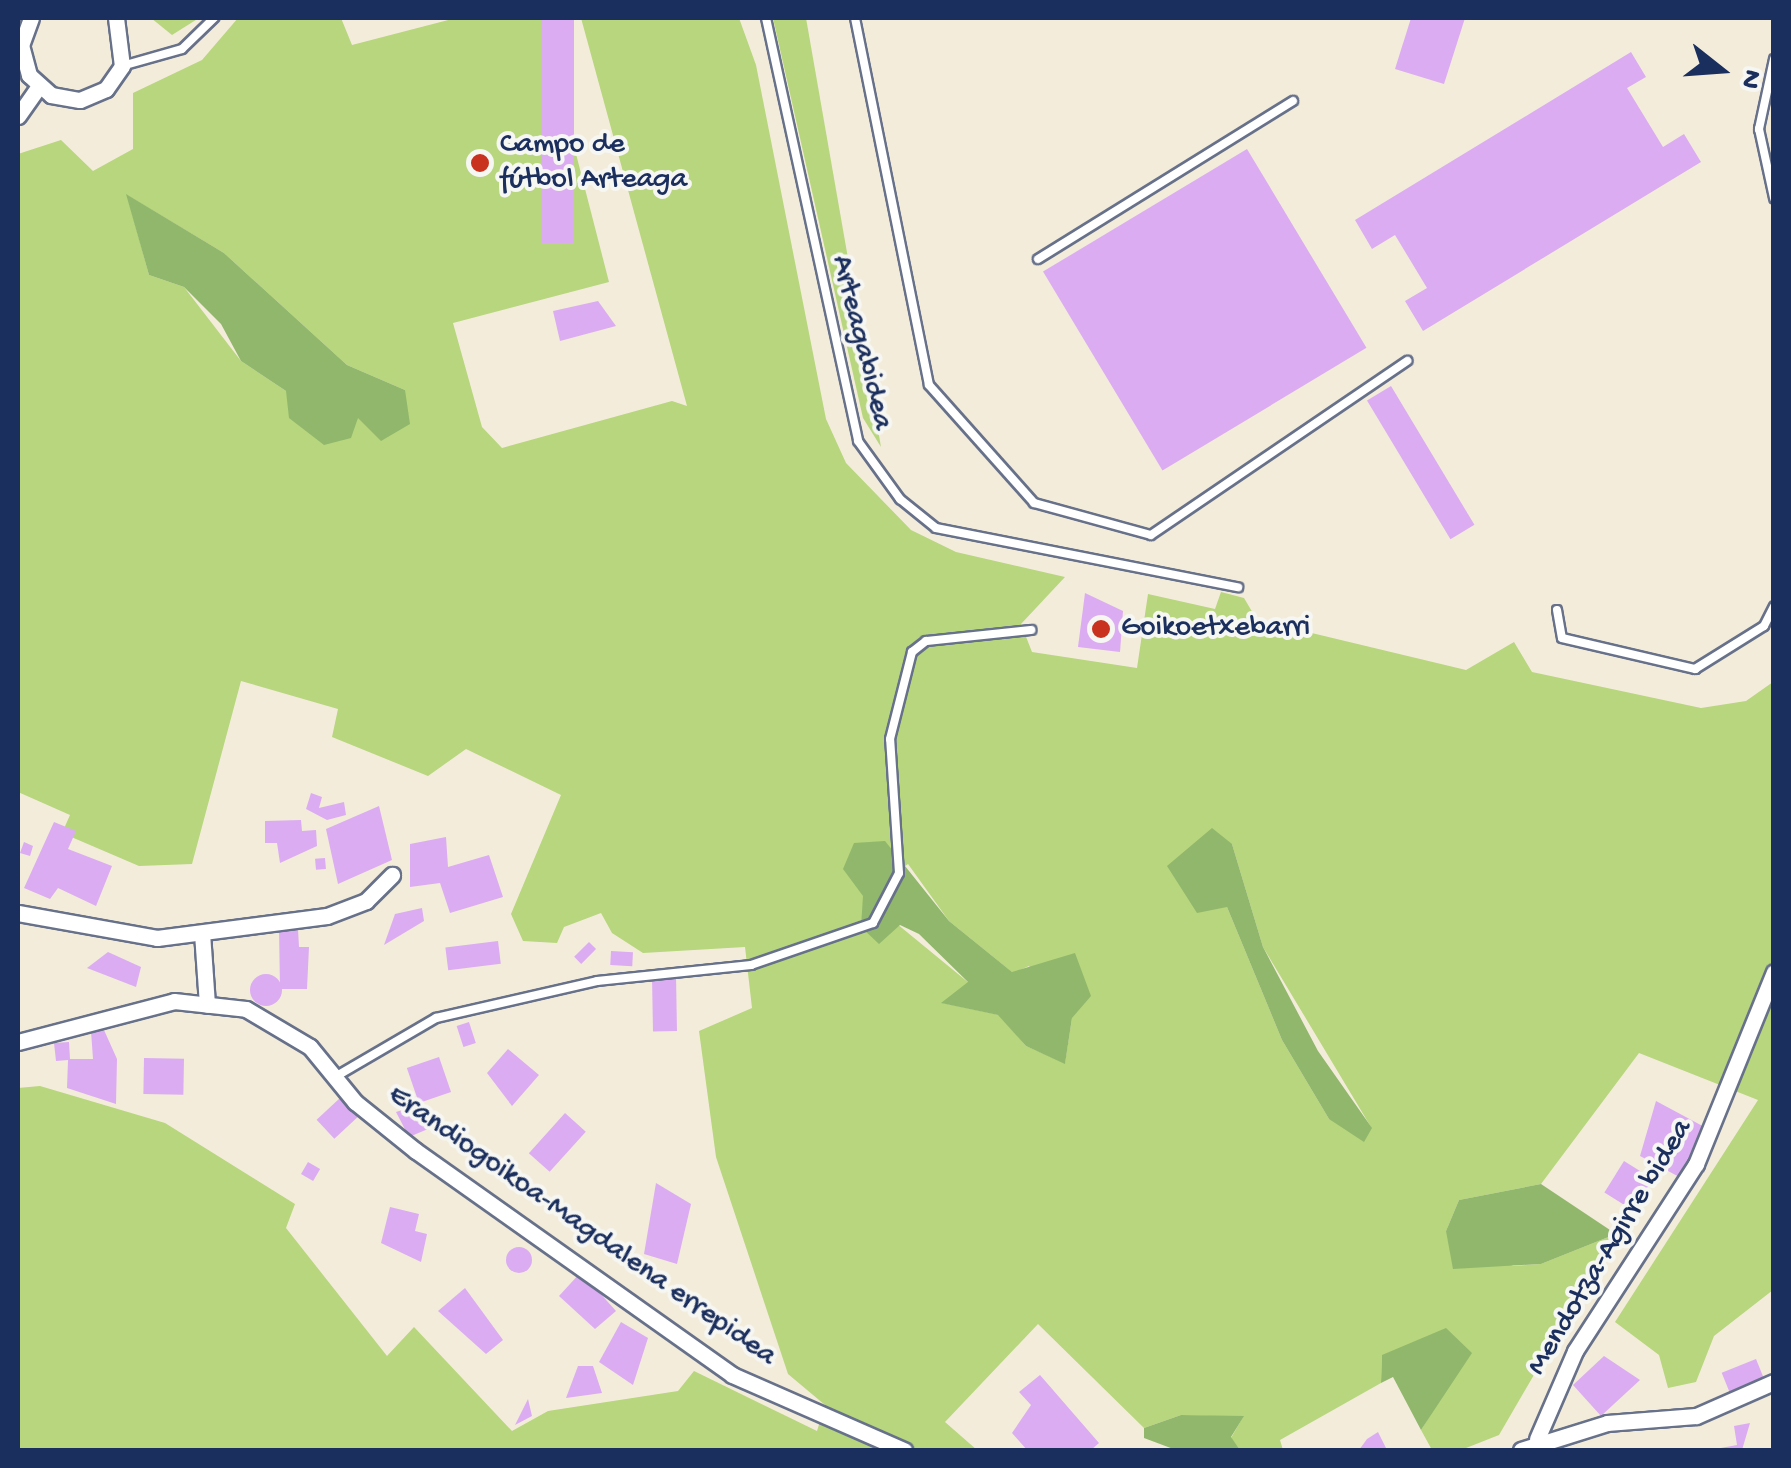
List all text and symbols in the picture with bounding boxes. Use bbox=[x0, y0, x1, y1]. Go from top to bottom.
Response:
north arrow bbox=[1671, 20, 1771, 120]
text: N bbox=[1732, 65, 1769, 92]
place label: Campo de fútbol Arteaga bbox=[500, 128, 687, 198]
marker: Campo de fútbol Arteaga bbox=[469, 152, 491, 174]
street label: Arteagabidea bbox=[821, 252, 899, 434]
place label: Goikoetxebarri bbox=[1121, 611, 1310, 647]
marker: Goikoetxebarri bbox=[1090, 618, 1112, 640]
street label: Erandiogoikoa-Magdalena errepidea bbox=[380, 1079, 782, 1375]
street label: Mendotza-Agirre bidea bbox=[1520, 1113, 1702, 1383]

